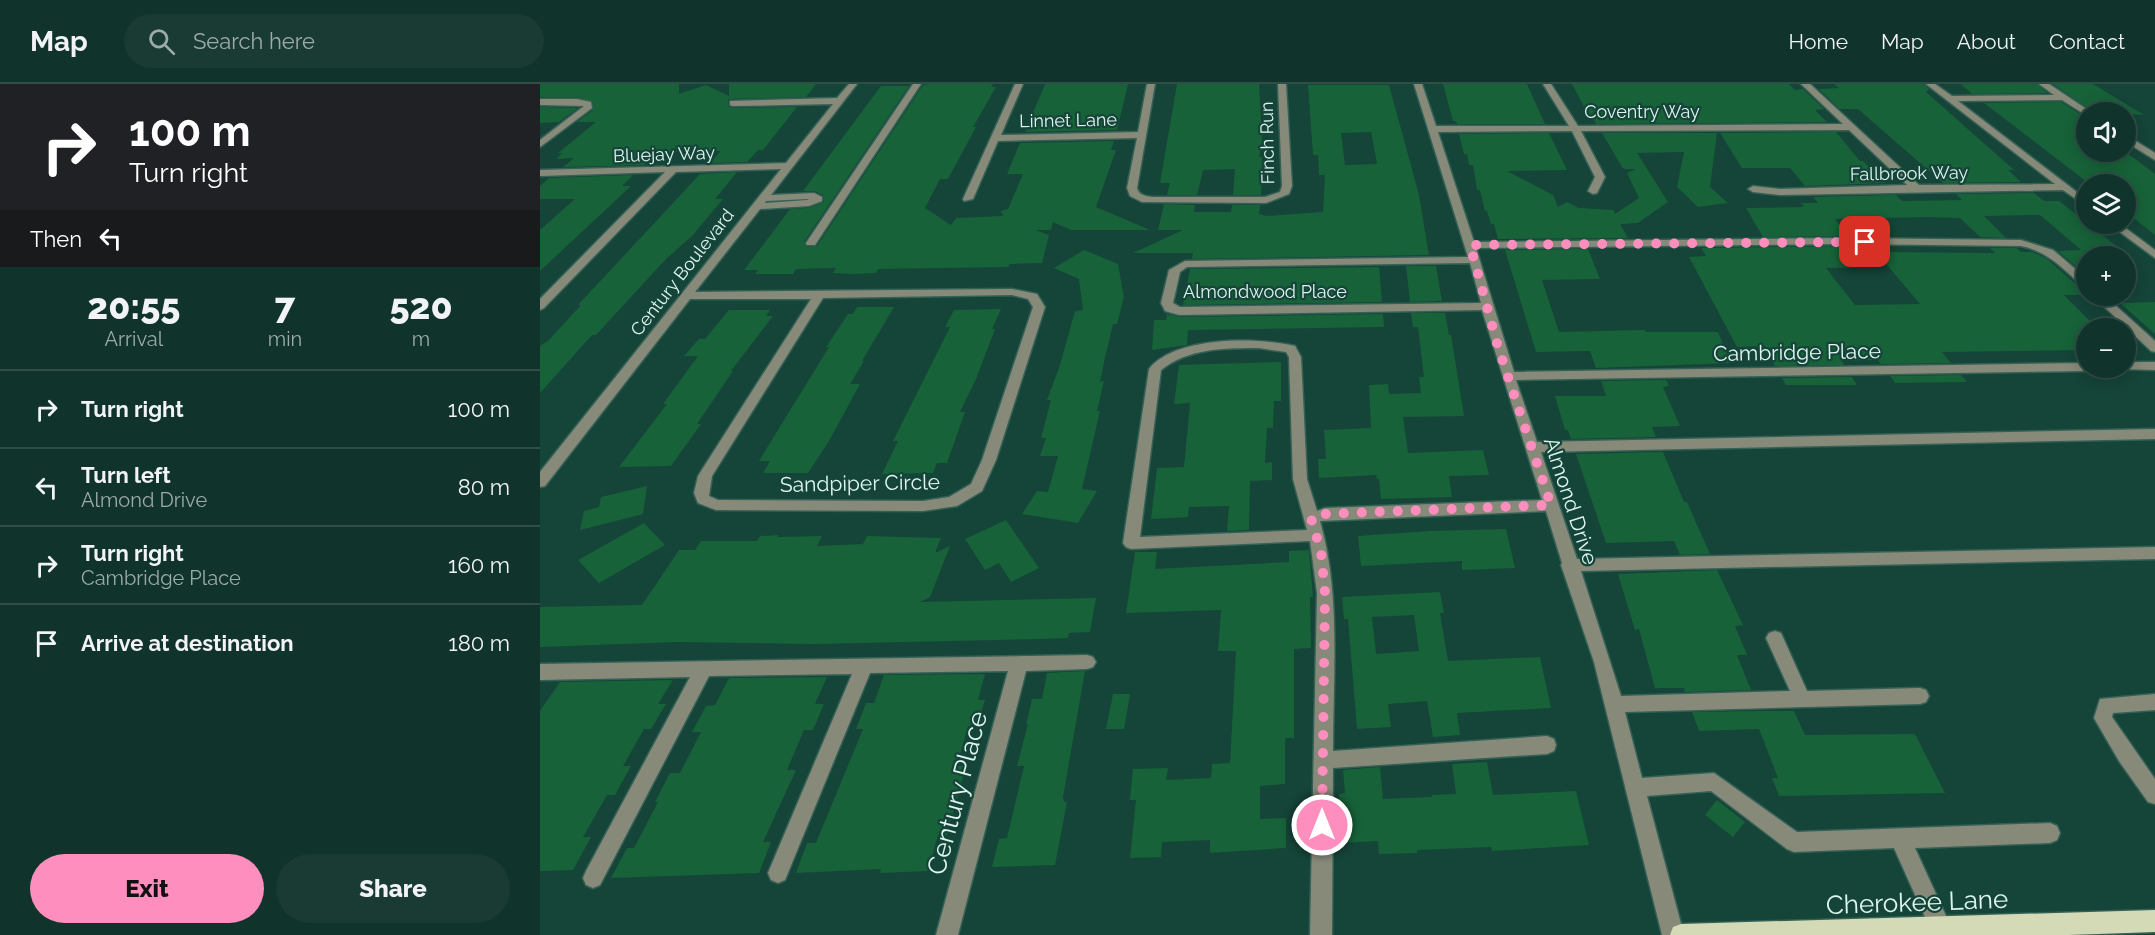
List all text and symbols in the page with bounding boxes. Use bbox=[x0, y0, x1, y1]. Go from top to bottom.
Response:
search box bbox=[124, 14, 544, 68]
text: Map bbox=[30, 25, 88, 58]
icon: search bbox=[145, 25, 178, 58]
text: Search here bbox=[193, 28, 315, 54]
text: Home bbox=[1789, 29, 1848, 54]
text: Map bbox=[1881, 29, 1924, 54]
text: About bbox=[1957, 29, 2016, 54]
text: Contact bbox=[2049, 29, 2125, 54]
street label: Finch Run bbox=[1256, 101, 1278, 185]
street label: Coventry Way bbox=[1584, 101, 1700, 122]
map controls bbox=[2076, 102, 2136, 378]
button: sound bbox=[2076, 102, 2136, 162]
text: 100 m bbox=[129, 107, 251, 156]
icon: right bbox=[30, 108, 108, 186]
street label: Linnet Lane bbox=[1019, 109, 1118, 131]
street label: Bluejay Way bbox=[613, 142, 716, 166]
text: Turn right bbox=[129, 157, 248, 188]
street label: Fallbrook Way bbox=[1850, 161, 1969, 185]
button: layers bbox=[2076, 174, 2136, 234]
street label: Century Boulevard bbox=[626, 204, 738, 340]
pin bbox=[1839, 216, 1890, 267]
icon: left bbox=[94, 222, 127, 255]
icon: arrive bbox=[1848, 225, 1881, 258]
text: Then bbox=[30, 226, 82, 252]
button: + bbox=[2076, 246, 2136, 306]
street label: Almondwood Place bbox=[1183, 281, 1347, 302]
text: 20:55 bbox=[87, 285, 180, 327]
text: 7 bbox=[275, 285, 295, 327]
text: 520 bbox=[390, 285, 453, 327]
button: − bbox=[2076, 318, 2136, 378]
text: Arrival bbox=[105, 327, 163, 351]
text: min bbox=[268, 327, 302, 351]
text: m bbox=[412, 327, 430, 351]
street label: Cambridge Place bbox=[1713, 338, 1881, 366]
icon: right bbox=[30, 393, 63, 426]
text: Turn right bbox=[81, 396, 184, 422]
text: 100 m bbox=[448, 396, 510, 422]
street label: Almond Drive bbox=[1539, 434, 1603, 568]
text: Turn left bbox=[81, 462, 171, 488]
street label: Sandpiper Circle bbox=[780, 469, 940, 497]
icon: left bbox=[30, 471, 63, 504]
text: 80 m bbox=[458, 474, 510, 500]
text: Almond Drive bbox=[81, 488, 207, 512]
text: Turn right bbox=[81, 540, 184, 566]
icon: right bbox=[30, 549, 63, 582]
text: 160 m bbox=[448, 552, 510, 578]
text: Cambridge Place bbox=[81, 566, 241, 590]
icon: arrive bbox=[30, 627, 63, 660]
text: Arrive at destination bbox=[81, 630, 294, 656]
text: 180 m bbox=[448, 630, 510, 656]
street label: Century Place bbox=[921, 708, 993, 878]
position arrow bbox=[1290, 793, 1354, 857]
button: Exit bbox=[30, 854, 264, 923]
button: Share bbox=[276, 854, 510, 923]
street label: Cherokee Lane bbox=[1825, 884, 2009, 920]

